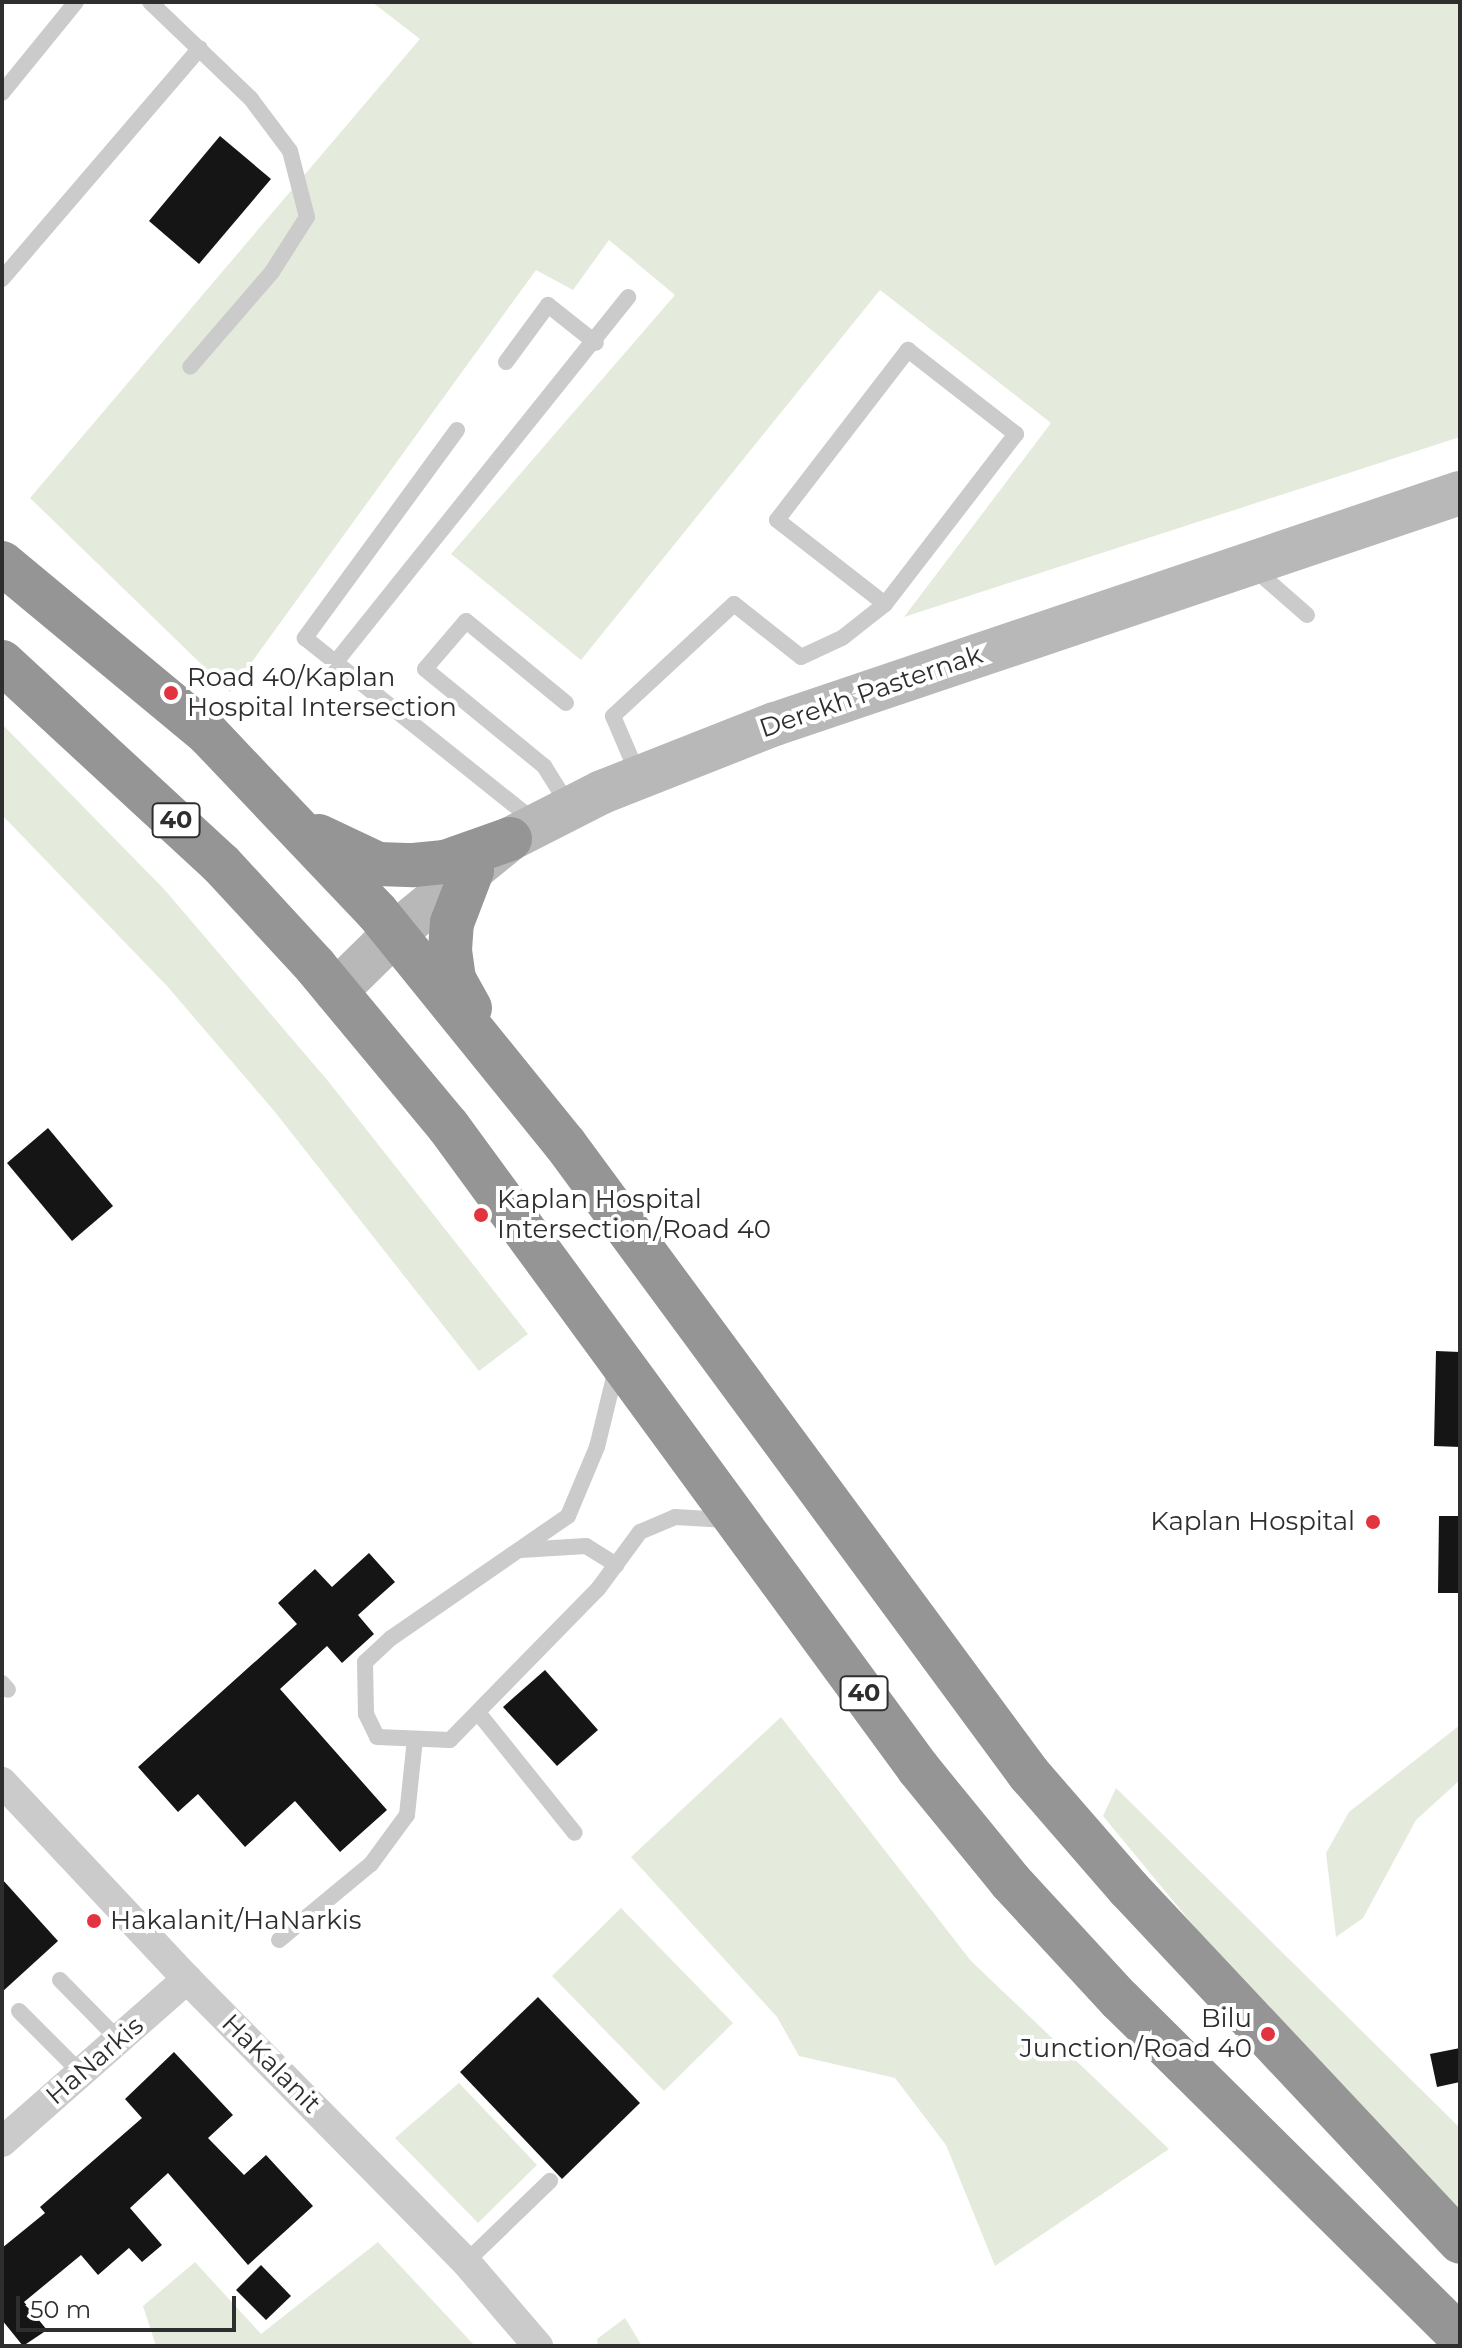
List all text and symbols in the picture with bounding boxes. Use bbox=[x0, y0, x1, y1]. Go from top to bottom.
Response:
street label: Derekh Pasternak bbox=[755, 639, 987, 745]
place label: Road 40/Kaplan Hospital Intersection bbox=[187, 662, 457, 724]
marker: Road 40/Kaplan Hospital Intersection bbox=[162, 684, 180, 702]
road number: 40 bbox=[150, 800, 202, 840]
place label: Kaplan Hospital Intersection/Road 40 bbox=[497, 1184, 771, 1246]
marker: Kaplan Hospital Intersection/Road 40 bbox=[472, 1206, 490, 1224]
place label: Kaplan Hospital bbox=[1150, 1506, 1355, 1538]
marker: Kaplan Hospital bbox=[1362, 1511, 1384, 1533]
road number: 40 bbox=[838, 1673, 890, 1713]
place label: Hakalanit/HaNarkis bbox=[110, 1905, 361, 1937]
marker: Hakalanit/HaNarkis bbox=[85, 1912, 103, 1930]
place label: Bilu Junction/Road 40 bbox=[1020, 2003, 1252, 2064]
street label: HaKalanit bbox=[215, 2008, 327, 2120]
street label: HaNarkis bbox=[40, 2010, 150, 2112]
marker: Bilu Junction/Road 40 bbox=[1259, 2025, 1277, 2043]
scale bar bbox=[20, 2280, 240, 2330]
text: 50 m bbox=[30, 2295, 91, 2324]

